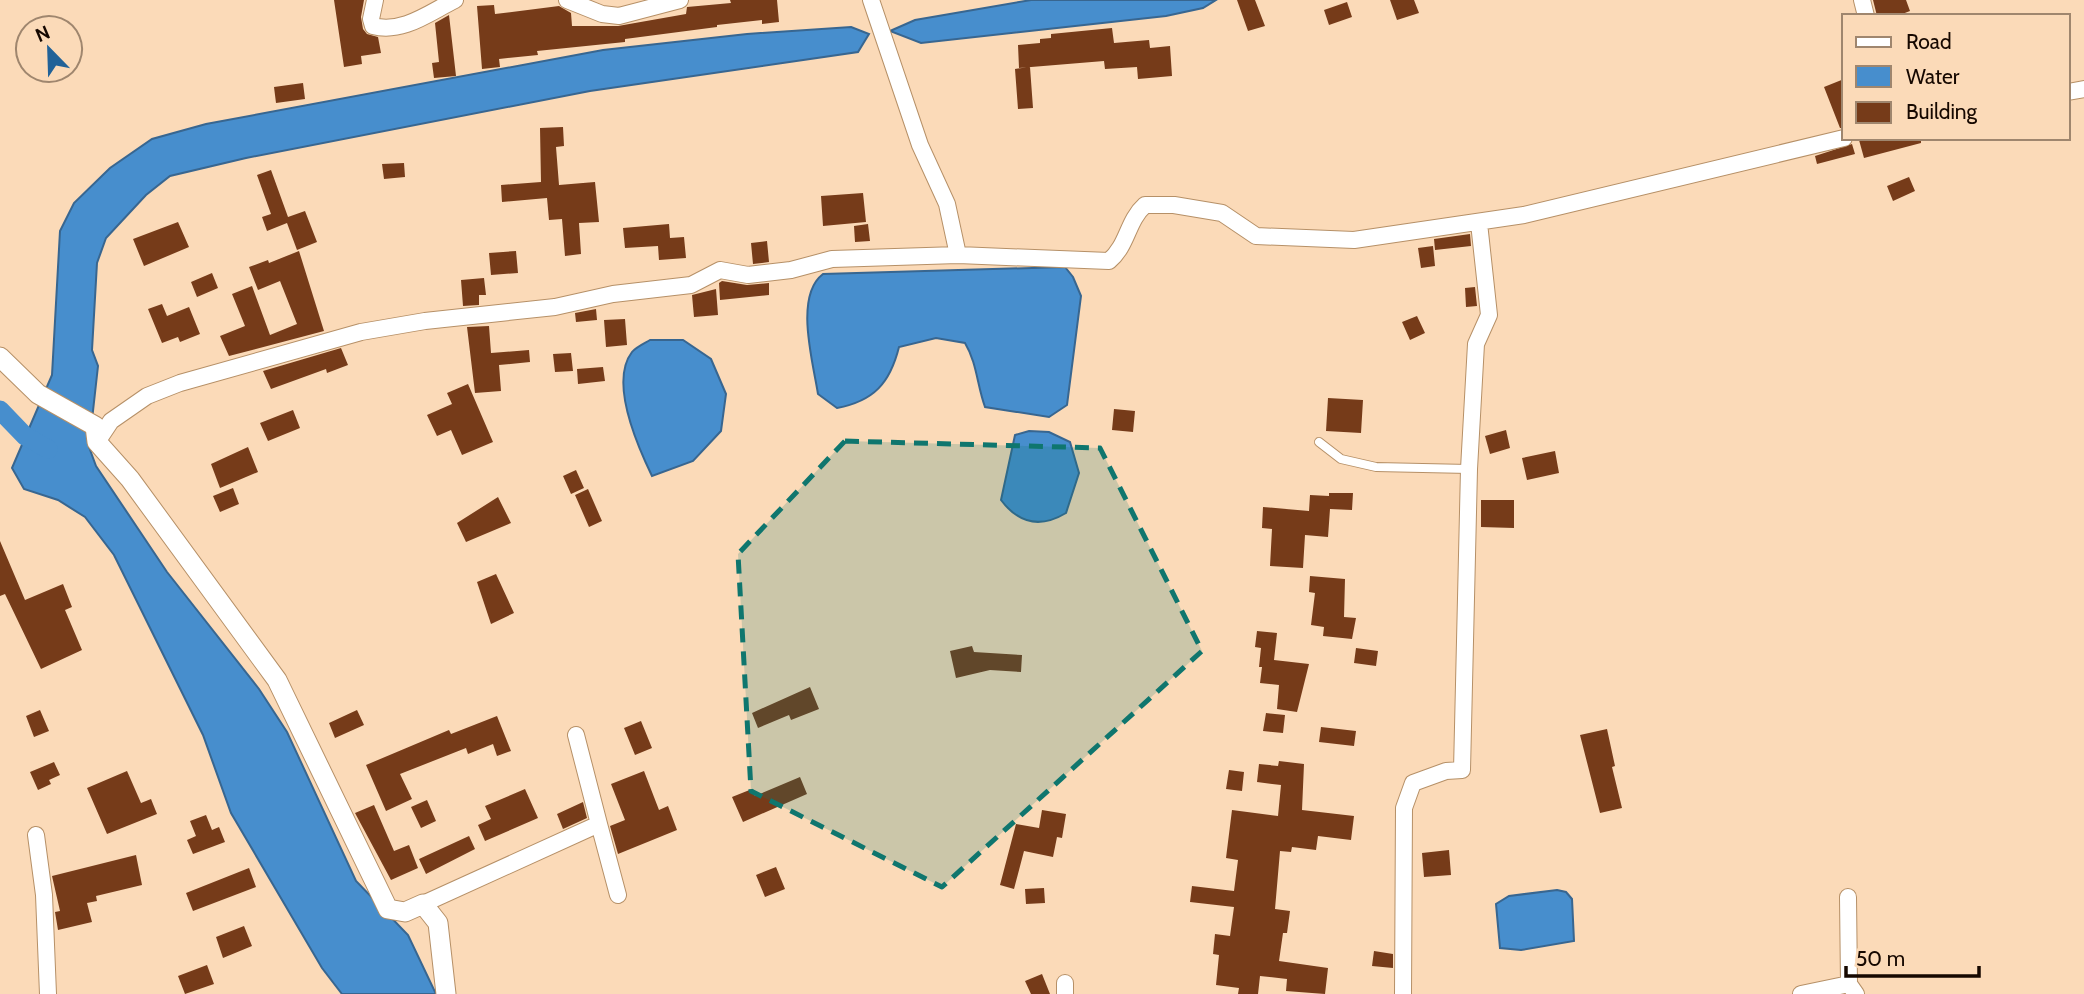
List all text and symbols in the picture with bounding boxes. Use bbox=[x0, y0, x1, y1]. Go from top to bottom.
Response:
north arrow bbox=[14, 14, 84, 84]
legend bbox=[1842, 14, 2070, 140]
text: N bbox=[32, 21, 53, 47]
text: Road bbox=[1906, 29, 1952, 54]
text: Water bbox=[1906, 64, 1960, 89]
text: Building bbox=[1906, 99, 1978, 124]
scale bar bbox=[1846, 934, 1979, 978]
text: 50 m bbox=[1856, 946, 1905, 971]

